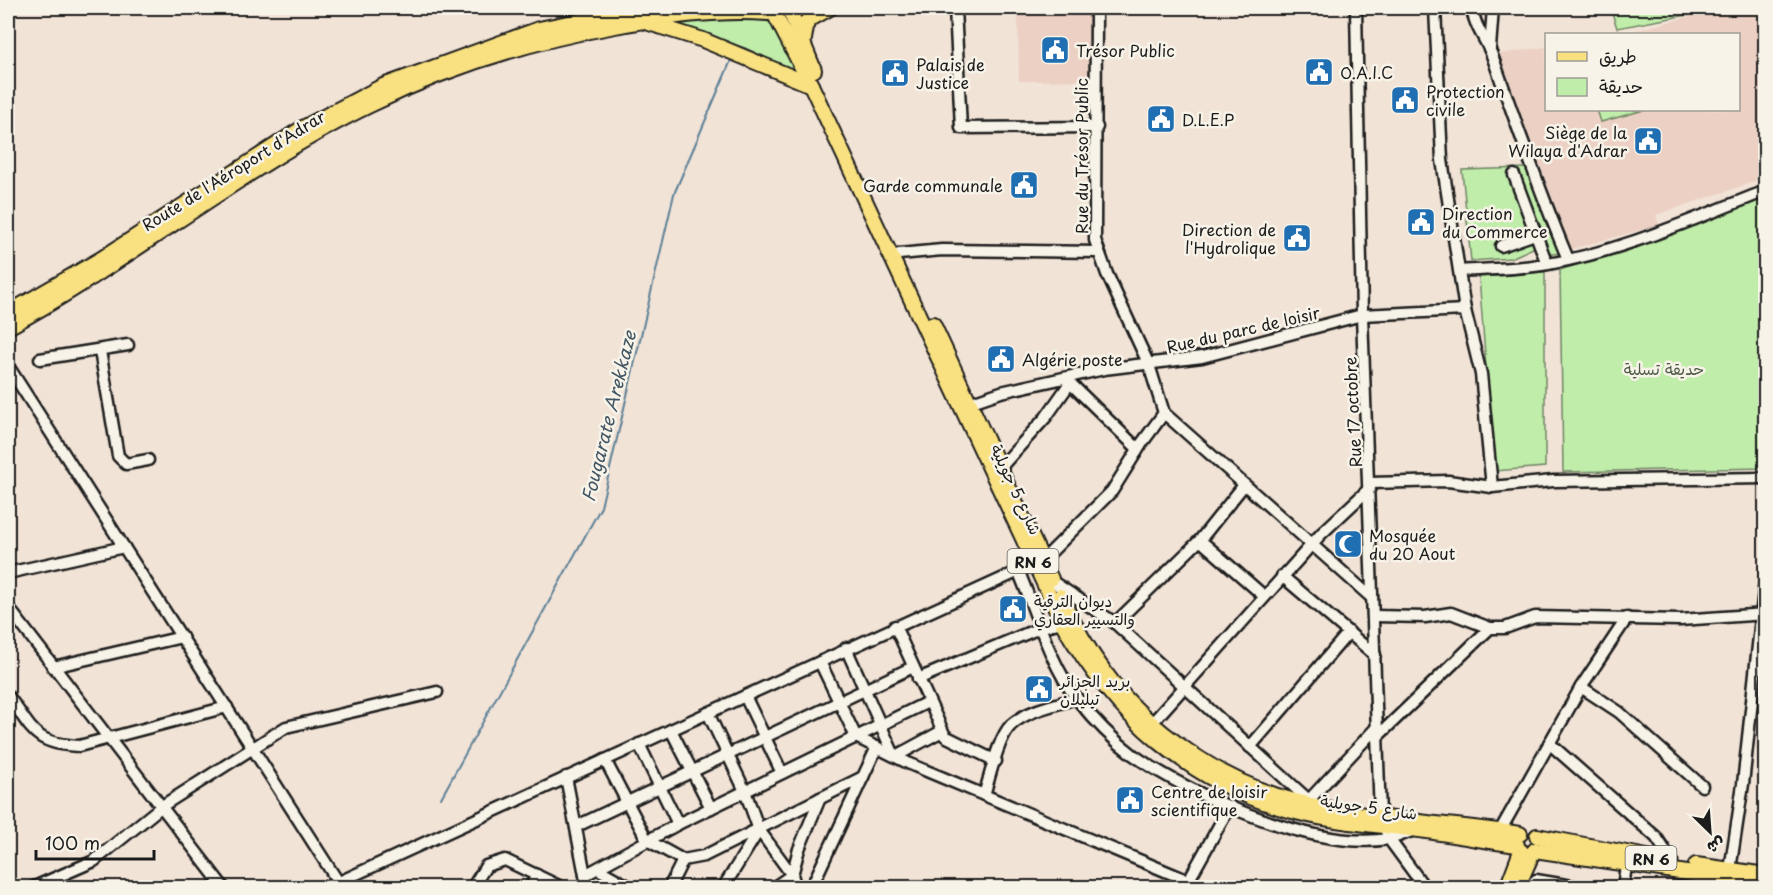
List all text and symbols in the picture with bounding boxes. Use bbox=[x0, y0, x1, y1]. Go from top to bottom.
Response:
legend bbox=[1545, 33, 1740, 111]
public building icon: Trésor Public bbox=[1039, 34, 1071, 66]
place label: Trésor Public bbox=[1076, 38, 1175, 62]
text: طريق bbox=[1599, 42, 1637, 69]
place label: Palais de Justice bbox=[916, 52, 985, 94]
public building icon: O.A.I.C bbox=[1303, 56, 1335, 88]
public building icon: Palais de Justice bbox=[879, 57, 911, 89]
place label: O.A.I.C bbox=[1340, 60, 1393, 84]
text: حديقة bbox=[1599, 72, 1643, 99]
street label: Rue du Trésor Public bbox=[1069, 78, 1093, 234]
place label: Protection civile bbox=[1426, 79, 1505, 121]
public building icon: Protection civile bbox=[1389, 84, 1421, 116]
street label: Route de l'Aéroport d'Adrar bbox=[137, 103, 330, 236]
public building icon: D.L.E.P bbox=[1145, 103, 1177, 135]
place label: D.L.E.P bbox=[1182, 107, 1234, 131]
place label: Siège de la Wilaya d'Adrar bbox=[1508, 120, 1628, 162]
public building icon: Siège de la Wilaya d'Adrar bbox=[1632, 125, 1664, 157]
public building icon: Garde communale bbox=[1008, 169, 1040, 201]
place label: Garde communale bbox=[863, 173, 1003, 197]
place label: Direction du Commerce bbox=[1442, 201, 1547, 243]
public building icon: Direction du Commerce bbox=[1405, 206, 1437, 238]
place label: Direction de l'Hydrolique bbox=[1182, 217, 1276, 259]
public building icon: Direction de l'Hydrolique bbox=[1281, 222, 1313, 254]
street label: Rue du parc de loisir bbox=[1164, 300, 1323, 358]
water label: Fougarate Arekkaze bbox=[574, 326, 643, 504]
public building icon: Algérie poste bbox=[985, 343, 1017, 375]
place label: Algérie poste bbox=[1022, 347, 1122, 371]
street label: Rue 17 octobre bbox=[1337, 356, 1367, 468]
park label: حديقة تسلية bbox=[1624, 356, 1704, 380]
street label: شارع 5 جويلية bbox=[985, 440, 1048, 539]
place label: Mosquée du 20 Aout bbox=[1369, 523, 1456, 565]
mosque icon: Mosquée du 20 Aout bbox=[1332, 528, 1364, 560]
road number: RN 6 bbox=[1008, 549, 1058, 573]
place label: ديوان الترقية والتسيير العقاري bbox=[1034, 588, 1135, 631]
public building icon: ديوان الترقية والتسيير العقاري bbox=[997, 593, 1029, 625]
place label: بريد الجزائر تيليلان bbox=[1058, 668, 1130, 710]
public building icon: بريد الجزائر تيليلان bbox=[1023, 673, 1055, 705]
place label: Centre de loisir scientifique bbox=[1151, 779, 1268, 821]
public building icon: Centre de loisir scientifique bbox=[1114, 784, 1146, 816]
street label: شارع 5 جويلية bbox=[1319, 787, 1419, 826]
north arrow bbox=[1680, 802, 1740, 862]
scale bar bbox=[36, 823, 154, 861]
text: 100 m bbox=[45, 829, 100, 856]
text: ش bbox=[1704, 832, 1730, 861]
road number: RN 6 bbox=[1626, 846, 1676, 870]

